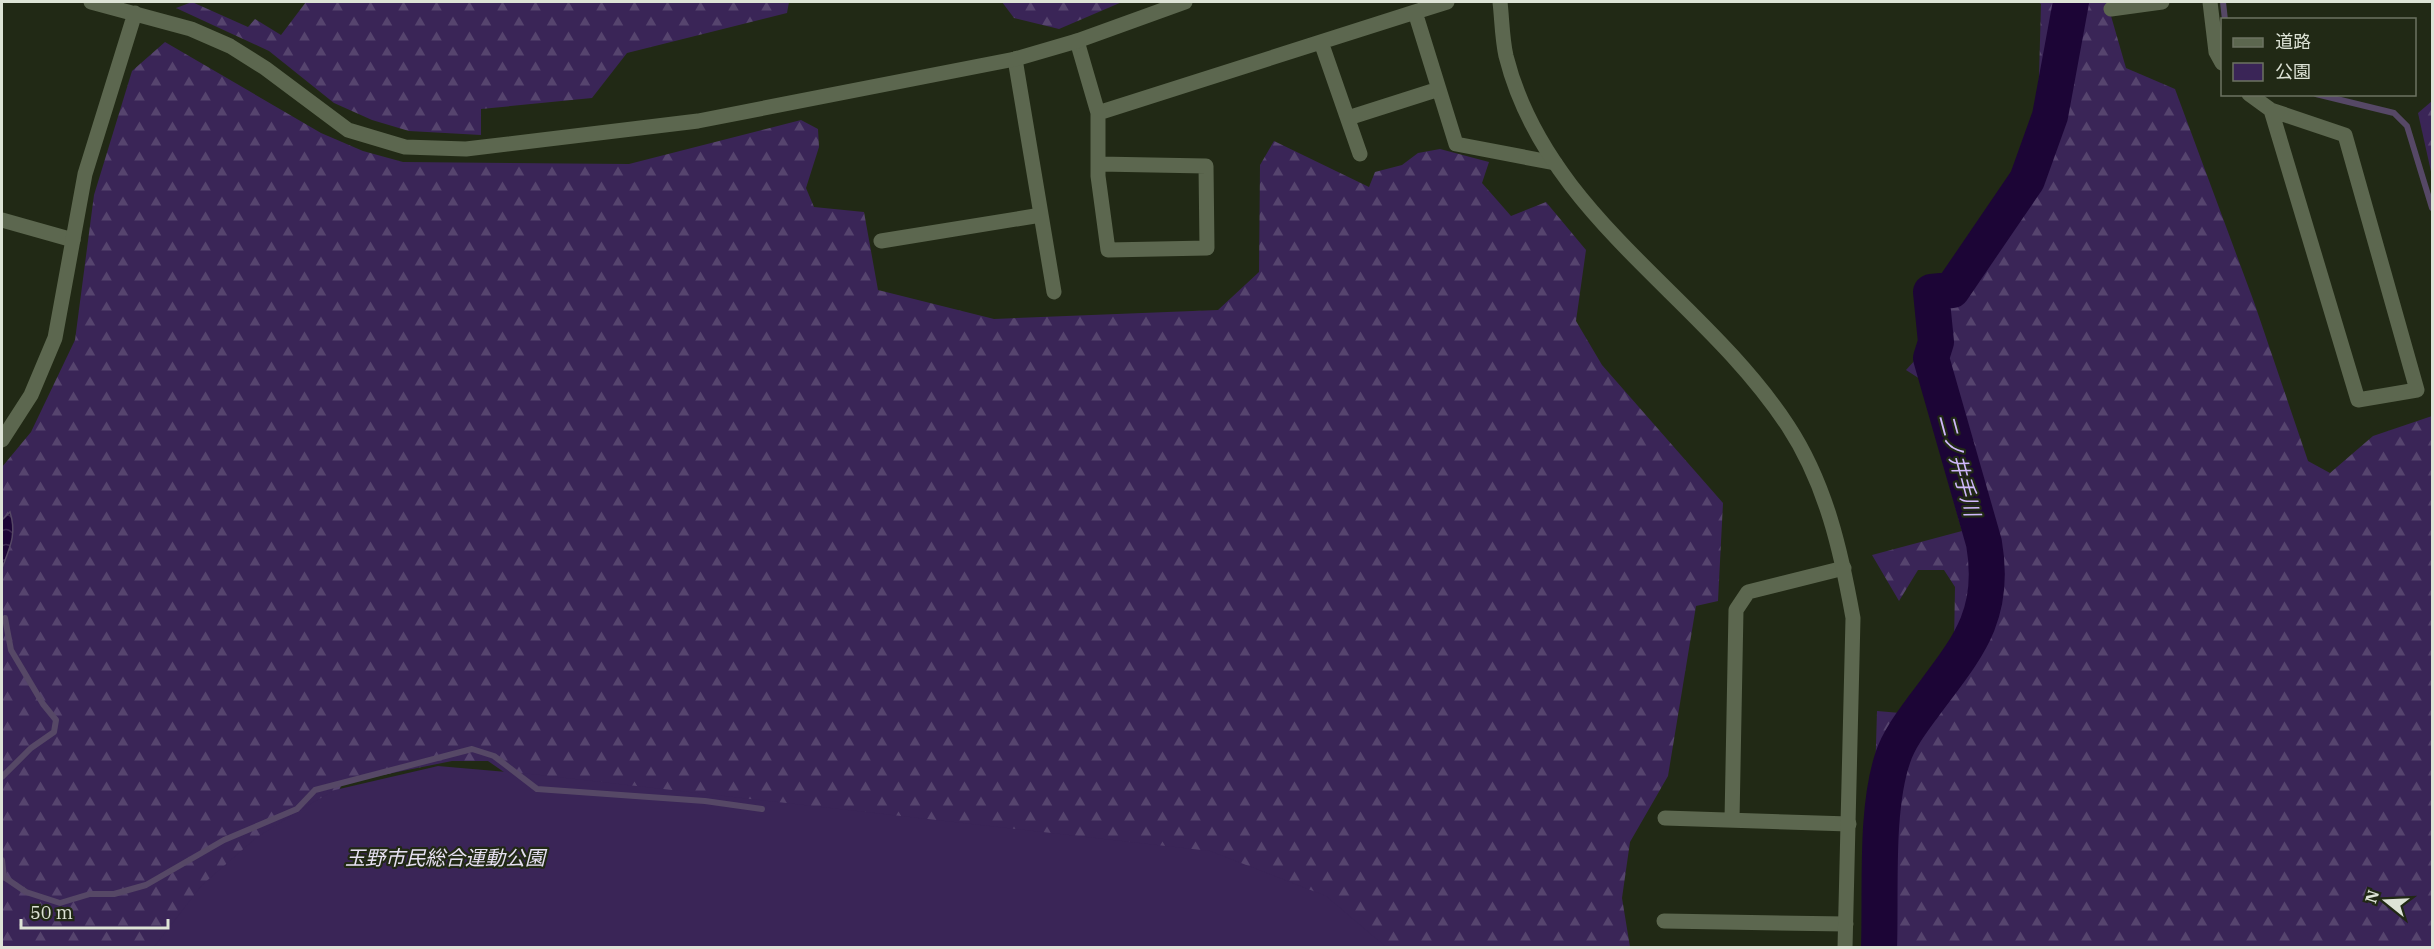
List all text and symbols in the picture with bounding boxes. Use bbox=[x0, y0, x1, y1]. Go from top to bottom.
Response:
legend bbox=[2221, 18, 2416, 96]
text: 道路 bbox=[2275, 30, 2311, 53]
text: 公園 bbox=[2275, 60, 2311, 83]
water label: 二ノ井手川 bbox=[1933, 411, 1988, 521]
park label: 玉野市民総合運動公園 bbox=[345, 844, 548, 871]
north arrow bbox=[2356, 871, 2416, 931]
text: N bbox=[2360, 887, 2383, 905]
scale bar bbox=[21, 892, 168, 930]
text: 50 m bbox=[30, 901, 73, 924]

